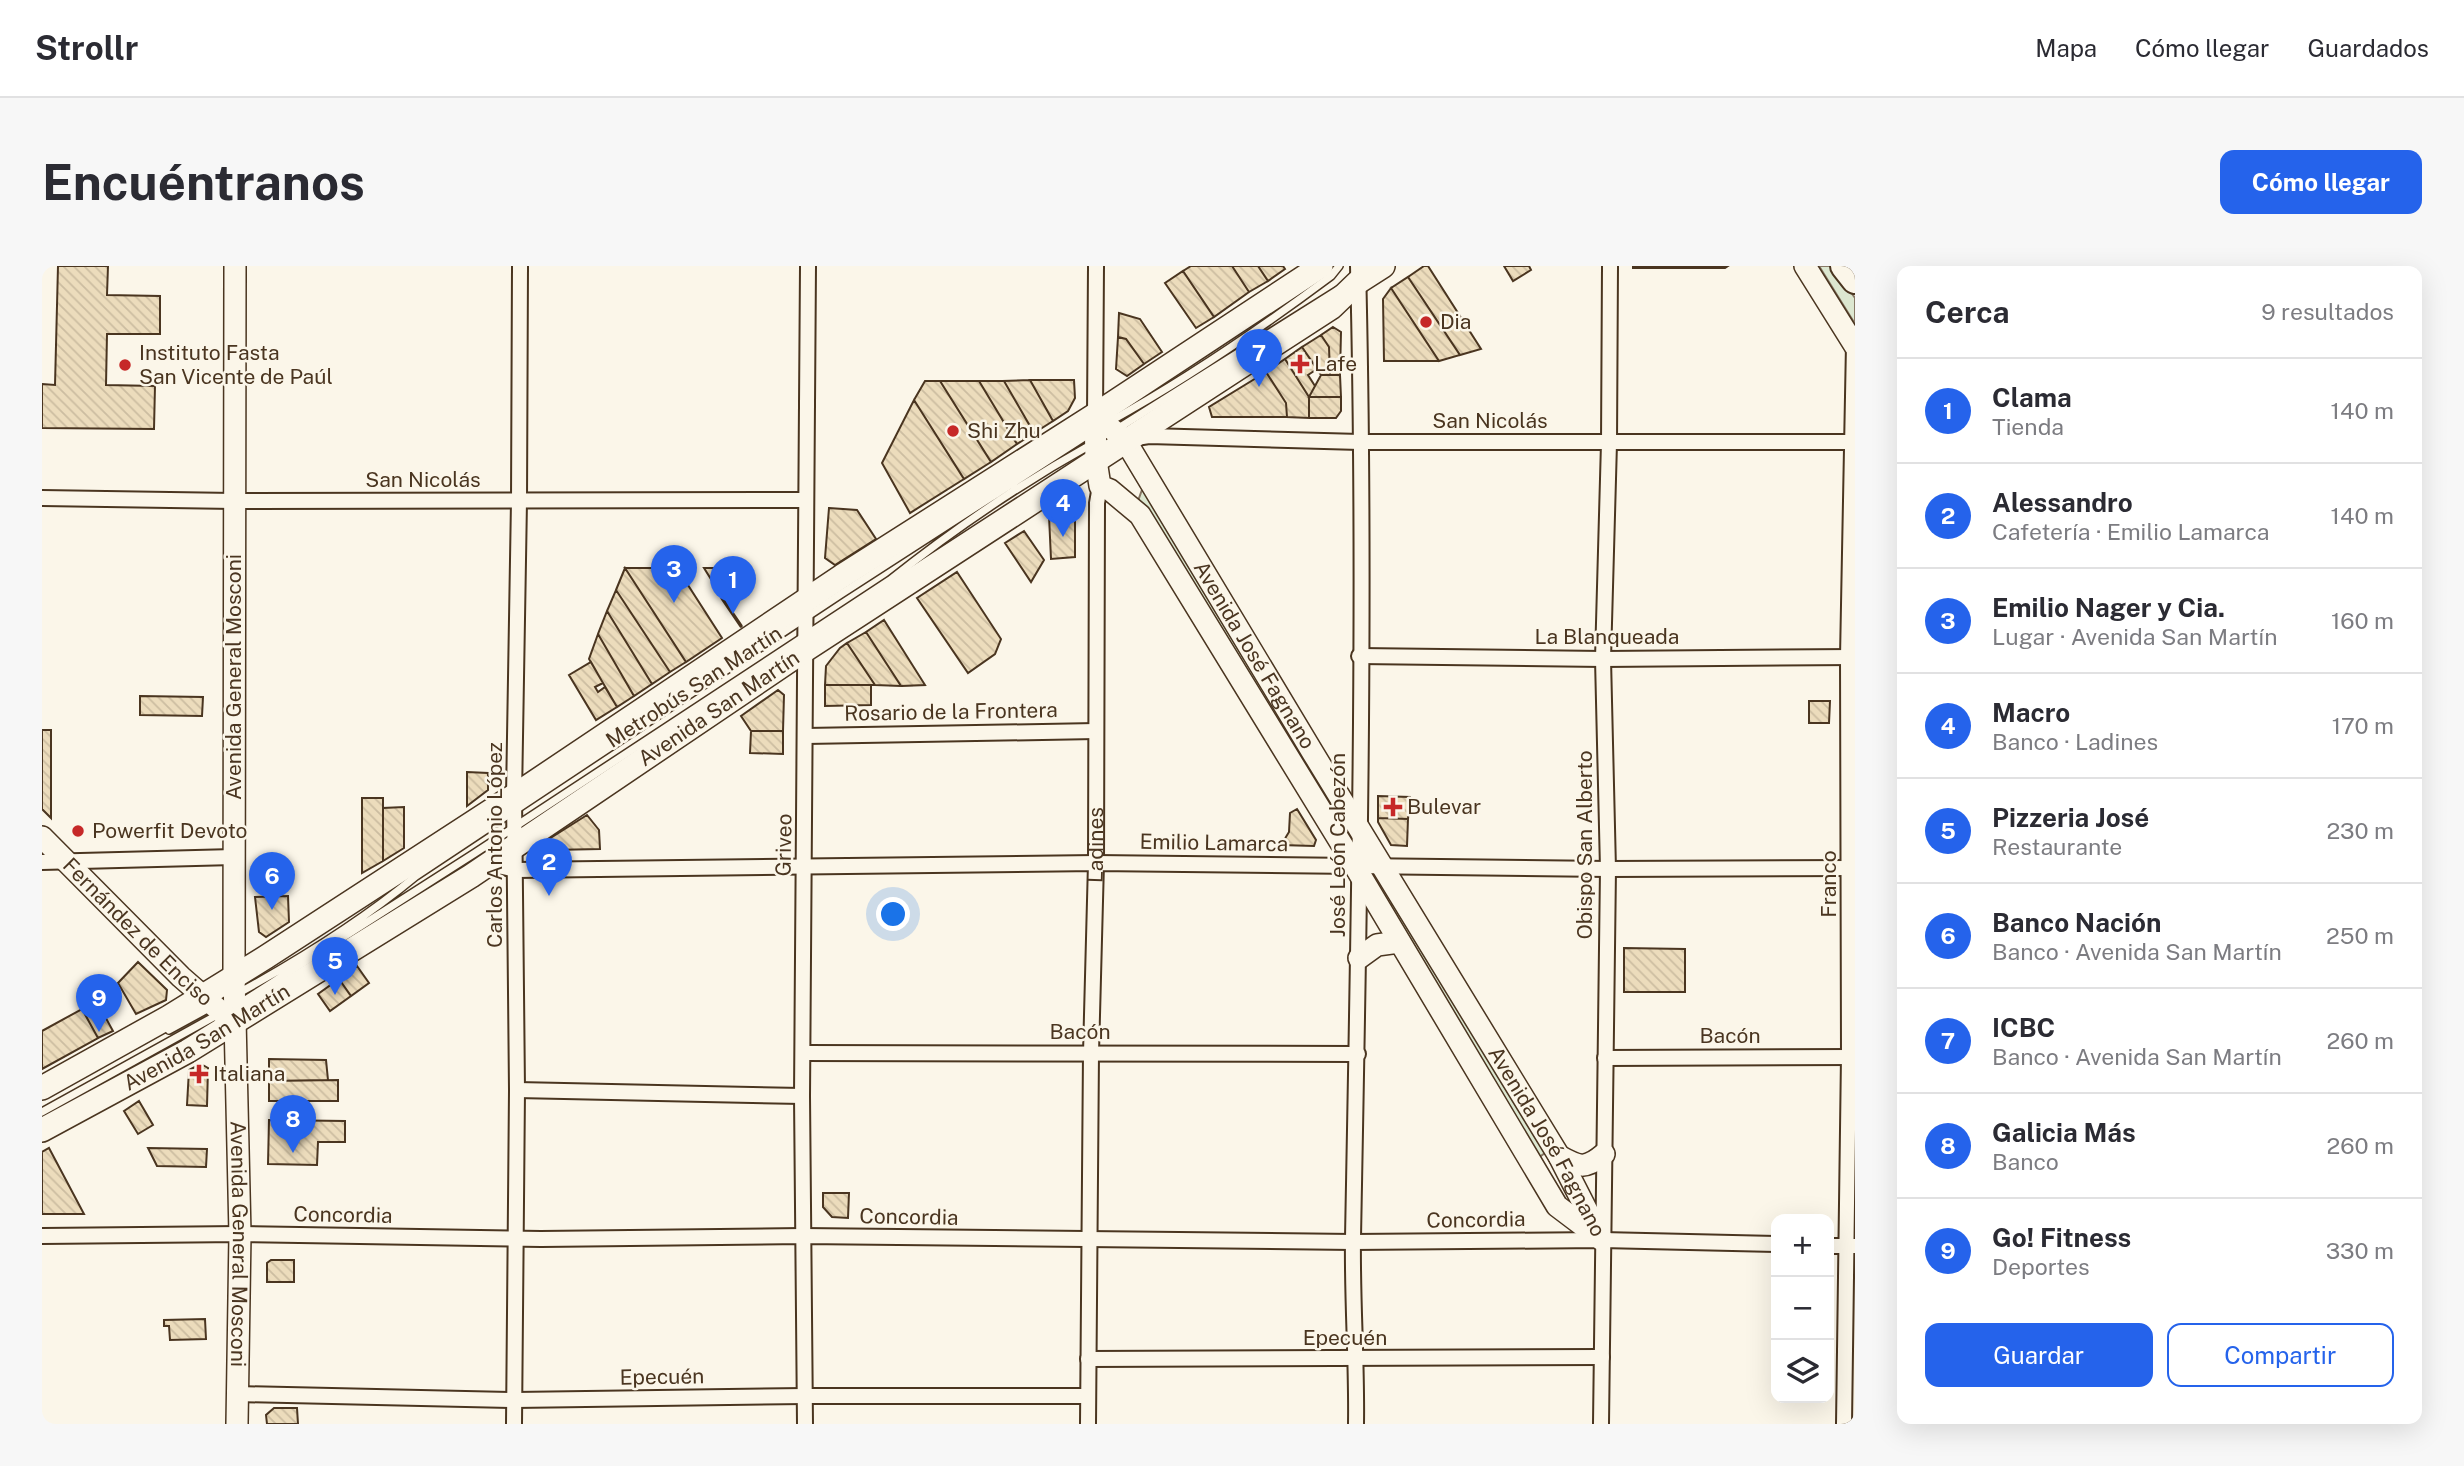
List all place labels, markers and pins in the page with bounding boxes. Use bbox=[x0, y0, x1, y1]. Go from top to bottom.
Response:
place label: Dia bbox=[1440, 309, 1471, 334]
marker: Dia bbox=[1418, 314, 1434, 330]
pin: 7 bbox=[1236, 329, 1282, 387]
place label: Instituto Fasta San Vicente de Paúl bbox=[139, 340, 333, 389]
place label: Lafe bbox=[1314, 351, 1357, 376]
marker: Lafe bbox=[1292, 356, 1308, 372]
marker: Instituto Fasta San Vicente de Paúl bbox=[117, 357, 133, 373]
place label: Shi Zhu bbox=[967, 418, 1041, 443]
marker: Shi Zhu bbox=[945, 423, 961, 439]
pin: 4 bbox=[1040, 479, 1086, 537]
pin: 3 bbox=[651, 545, 697, 603]
pin: 1 bbox=[710, 556, 756, 614]
place label: Bulevar bbox=[1407, 794, 1481, 819]
marker: Bulevar bbox=[1385, 799, 1401, 815]
place label: Powerfit Devoto bbox=[92, 818, 247, 843]
marker: Powerfit Devoto bbox=[70, 823, 86, 839]
pin: 2 bbox=[526, 838, 572, 896]
pin: 6 bbox=[249, 852, 295, 910]
pin: 5 bbox=[312, 937, 358, 995]
pin: 9 bbox=[76, 974, 122, 1032]
place label: Italiana bbox=[213, 1061, 285, 1086]
marker: Italiana bbox=[191, 1066, 207, 1082]
pin: 8 bbox=[270, 1095, 316, 1153]

